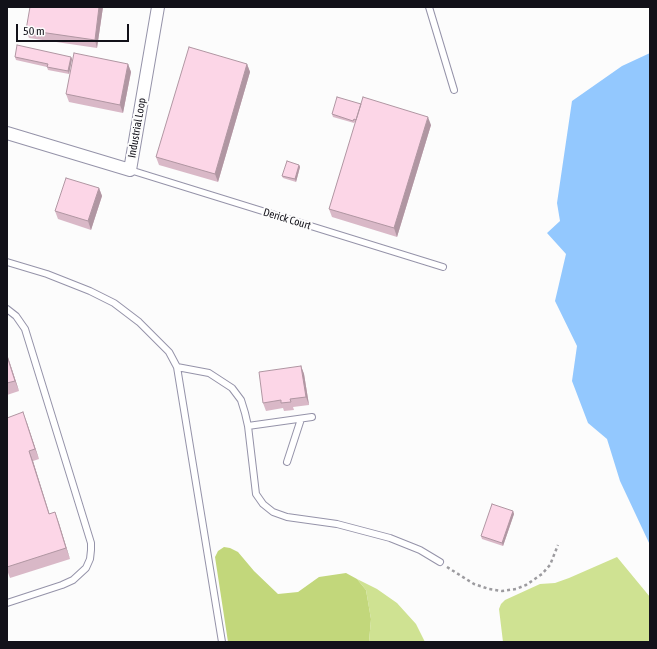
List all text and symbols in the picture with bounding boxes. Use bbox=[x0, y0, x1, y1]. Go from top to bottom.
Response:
scale bar bbox=[18, 16, 131, 42]
text: 50 m bbox=[23, 24, 45, 38]
street label: Industrial Loop bbox=[125, 97, 149, 159]
street label: Derick Court bbox=[262, 206, 312, 232]

